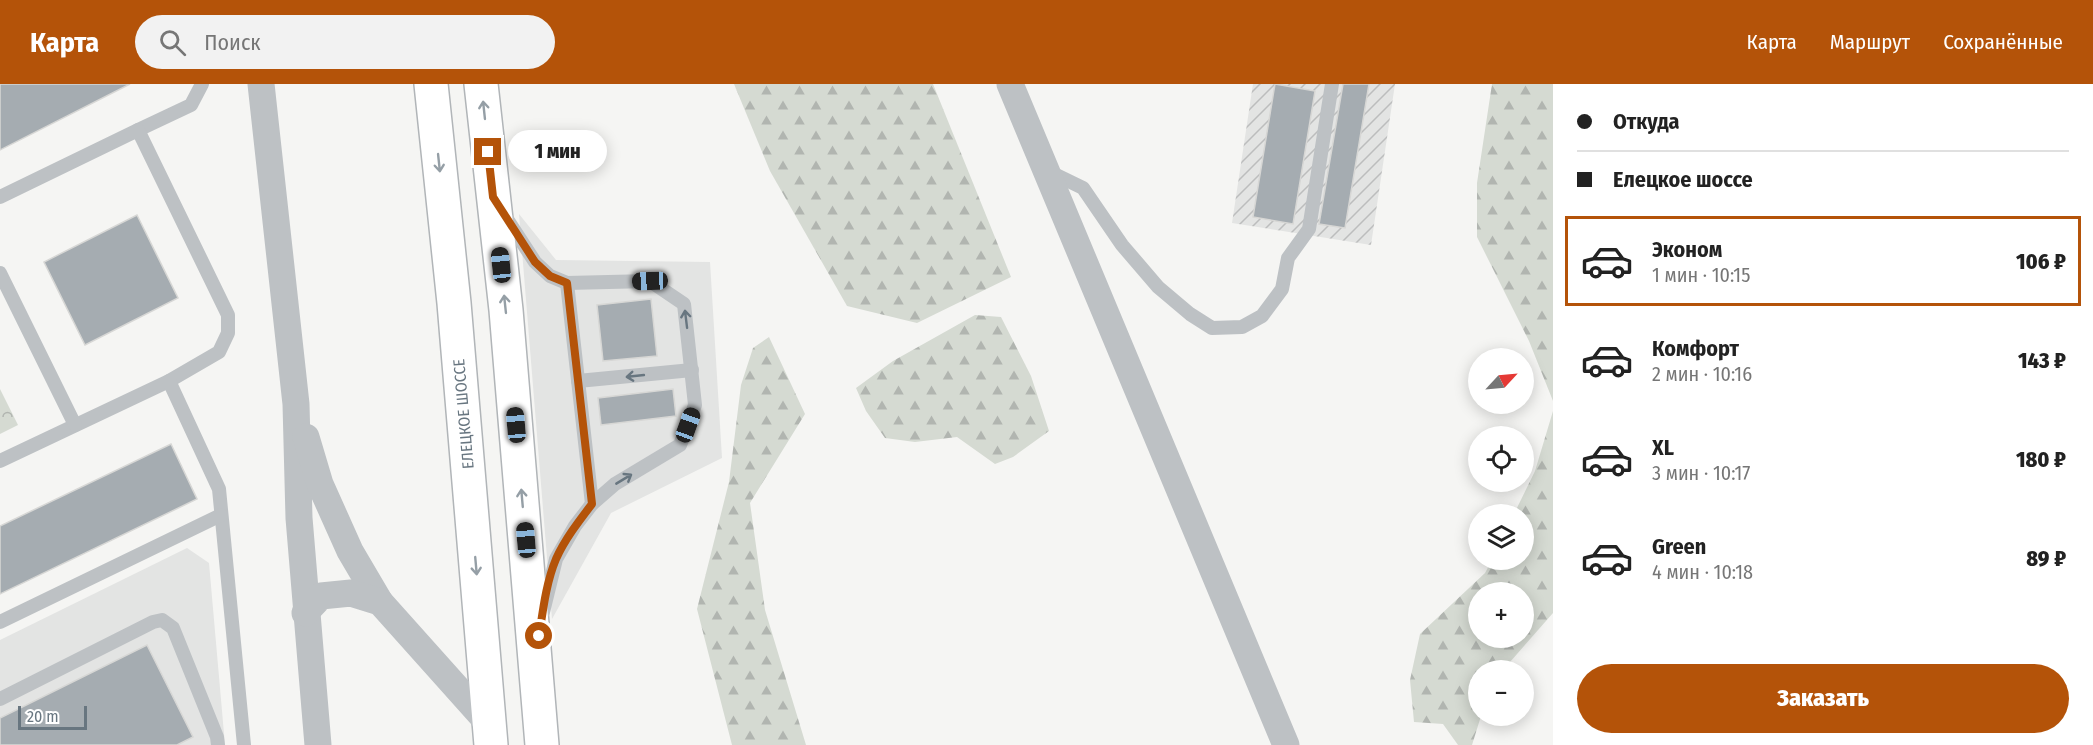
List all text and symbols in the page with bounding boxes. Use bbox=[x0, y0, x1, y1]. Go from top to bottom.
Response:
search box bbox=[135, 15, 555, 69]
text: Карта bbox=[30, 26, 99, 59]
icon: search bbox=[156, 26, 189, 59]
text: Поиск bbox=[204, 29, 261, 56]
text: Карта bbox=[1747, 29, 1797, 55]
text: Маршрут bbox=[1830, 29, 1910, 55]
text: Сохранённые bbox=[1943, 29, 2063, 55]
one-way arrow bbox=[478, 101, 489, 121]
text: Откуда bbox=[1613, 108, 1680, 135]
callout: 1 мин bbox=[509, 131, 608, 173]
route end bbox=[474, 138, 501, 165]
text: 1 мин bbox=[534, 139, 581, 163]
one-way arrow bbox=[434, 153, 445, 173]
text: Елецкое шоссе bbox=[1613, 166, 1753, 193]
icon: car bbox=[1580, 234, 1634, 288]
text: Эконом bbox=[1652, 236, 1722, 263]
car bbox=[490, 246, 512, 284]
text: 106 ₽ bbox=[2016, 248, 2066, 275]
text: 1 мин · 10:15 bbox=[1652, 263, 1750, 287]
car bbox=[632, 271, 668, 291]
one-way arrow bbox=[499, 295, 510, 314]
one-way arrow bbox=[680, 309, 691, 329]
icon: car bbox=[1580, 333, 1634, 387]
text: Комфорт bbox=[1652, 335, 1739, 362]
text: 143 ₽ bbox=[2018, 347, 2066, 374]
north arrow bbox=[1468, 348, 1534, 414]
map controls bbox=[1468, 348, 1534, 726]
street label: ЕЛЕЦКОЕ ШОССЕ bbox=[449, 358, 478, 470]
text: 2 мин · 10:16 bbox=[1652, 362, 1752, 386]
one-way arrow bbox=[626, 371, 645, 382]
car bbox=[673, 405, 703, 445]
car bbox=[505, 406, 527, 444]
button: locate bbox=[1468, 426, 1534, 492]
icon: car bbox=[1580, 432, 1634, 486]
text: XL bbox=[1652, 434, 1674, 461]
text: 180 ₽ bbox=[2016, 446, 2066, 473]
text: 3 мин · 10:17 bbox=[1652, 461, 1750, 485]
one-way arrow bbox=[615, 472, 632, 484]
one-way arrow bbox=[516, 489, 527, 509]
button: layers bbox=[1468, 504, 1534, 570]
car bbox=[515, 521, 537, 559]
icon: car bbox=[1580, 531, 1634, 585]
text: Green bbox=[1652, 533, 1706, 560]
text: 89 ₽ bbox=[2026, 545, 2066, 572]
one-way arrow bbox=[471, 556, 482, 576]
text: 4 мин · 10:18 bbox=[1652, 560, 1753, 584]
button: + bbox=[1468, 582, 1534, 648]
route start bbox=[525, 622, 552, 649]
button: − bbox=[1468, 660, 1534, 726]
button: Заказать bbox=[1577, 664, 2069, 733]
scale bar bbox=[18, 703, 87, 730]
text: 20 m bbox=[27, 707, 58, 726]

